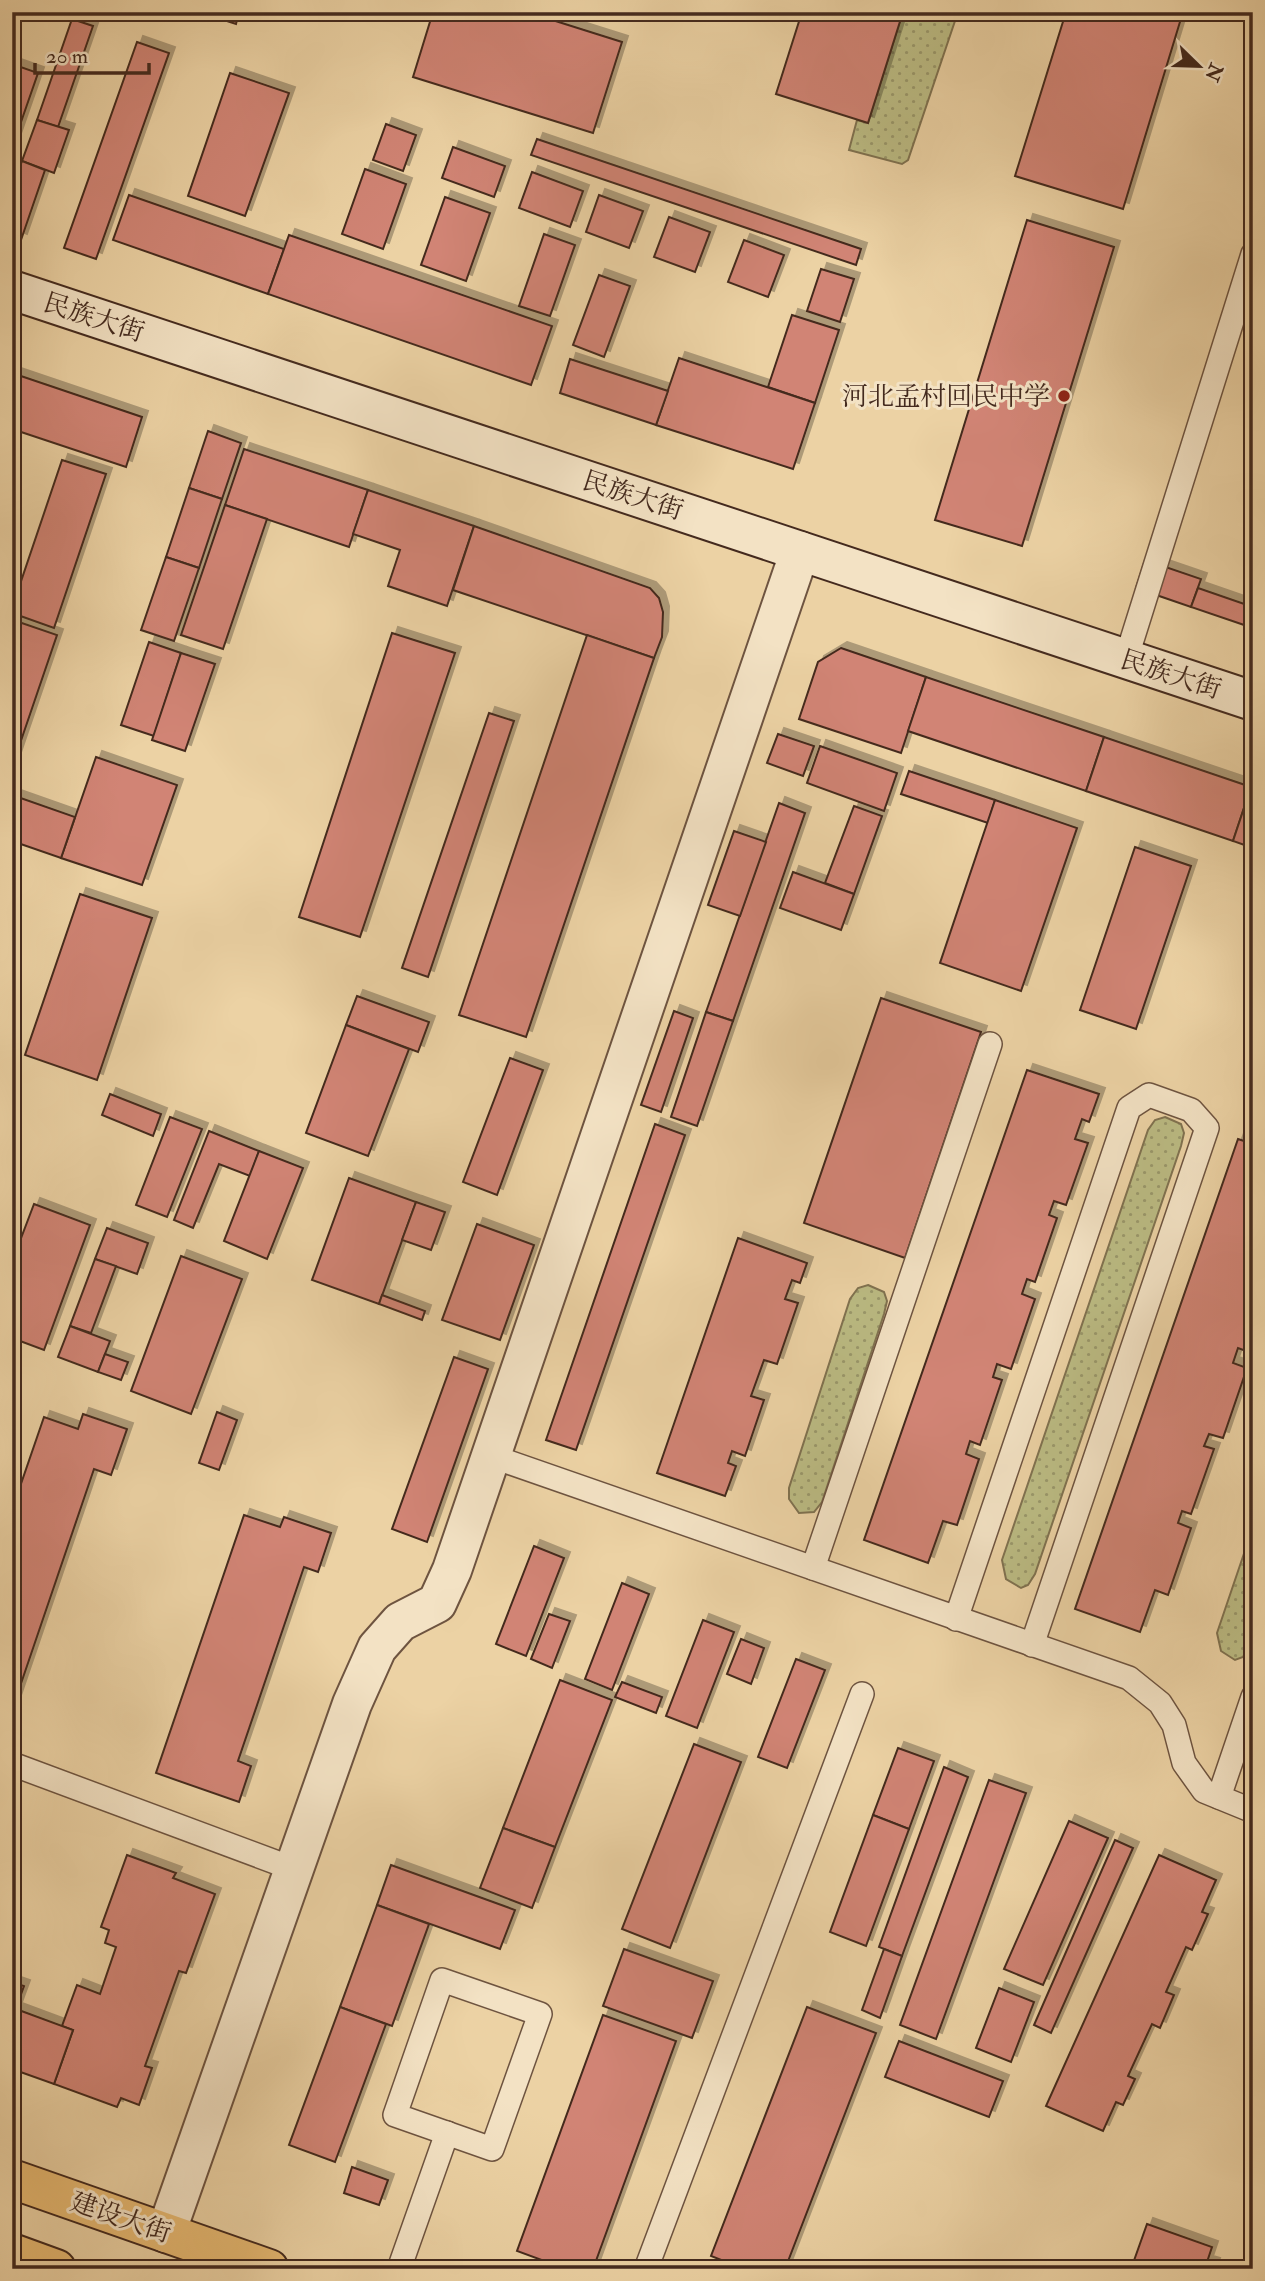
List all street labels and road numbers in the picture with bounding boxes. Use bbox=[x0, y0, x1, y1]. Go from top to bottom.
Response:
street label: 民族大街 bbox=[39, 287, 148, 349]
street label: 民族大街 bbox=[578, 465, 687, 527]
street label: 民族大街 bbox=[1116, 644, 1225, 706]
street label: 建设大街 bbox=[66, 2186, 175, 2250]

